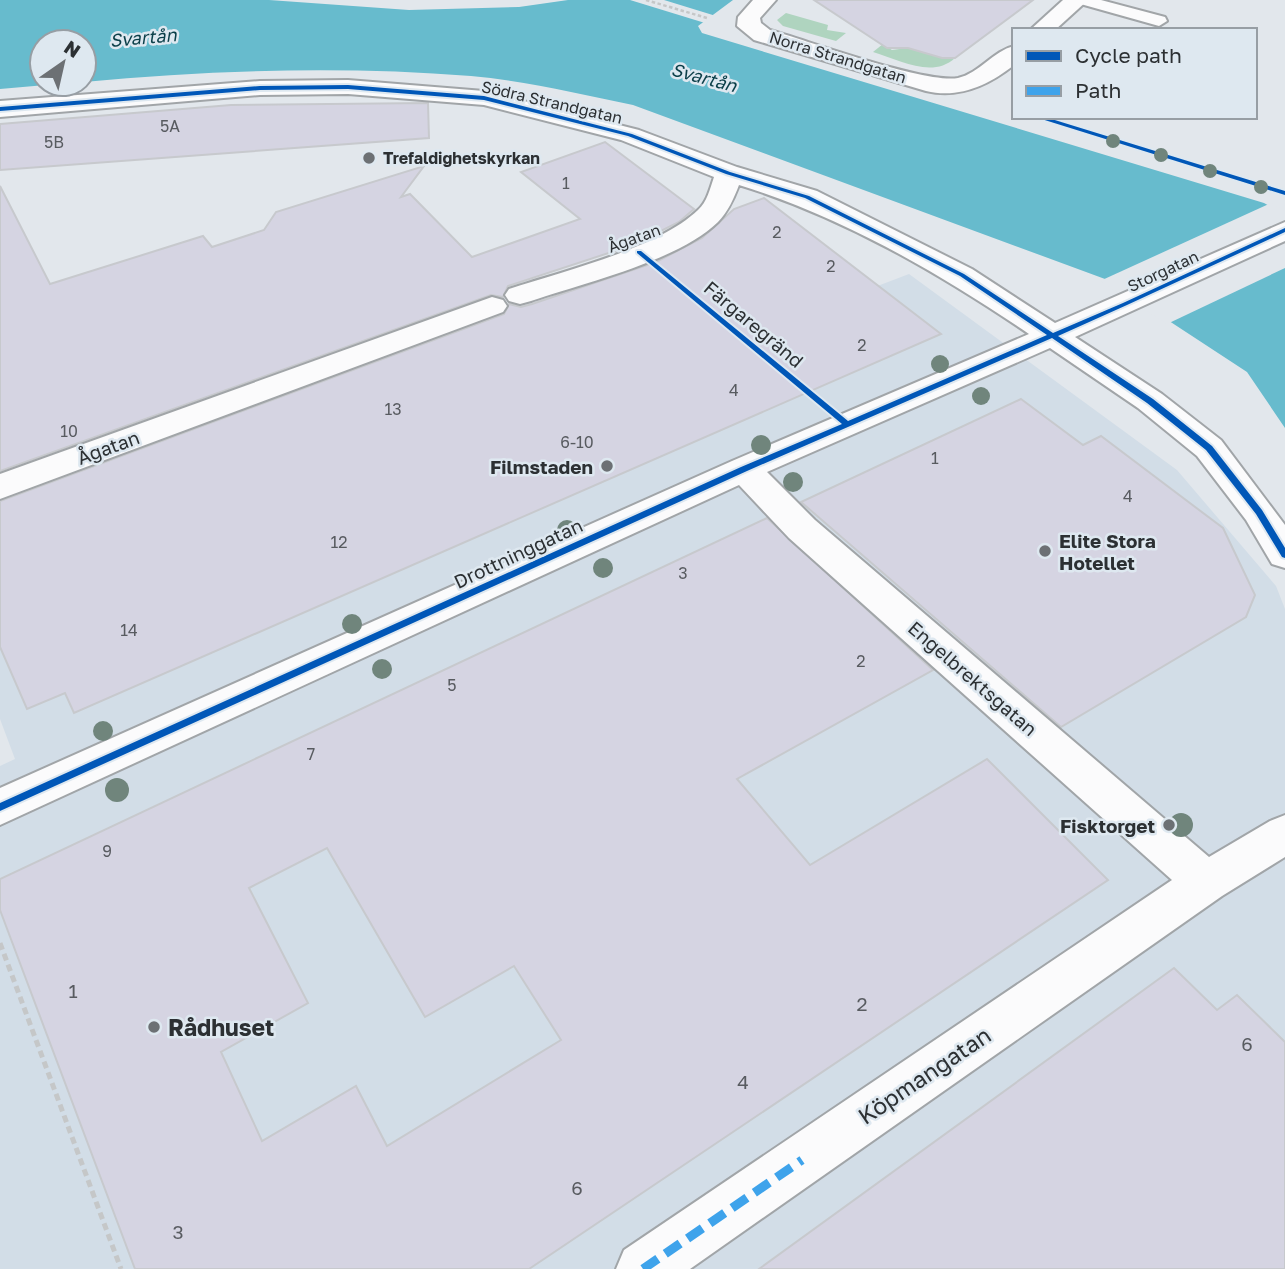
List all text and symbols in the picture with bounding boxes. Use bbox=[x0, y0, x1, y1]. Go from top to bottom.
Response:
water label: Svartån bbox=[109, 23, 178, 51]
street label: Norra Strandgatan bbox=[767, 27, 909, 87]
north arrow bbox=[28, 28, 98, 98]
legend bbox=[1012, 28, 1257, 119]
text: N bbox=[60, 35, 85, 62]
text: Cycle path bbox=[1075, 42, 1182, 68]
water label: Svartån bbox=[669, 58, 740, 97]
street label: Södra Strandgatan bbox=[480, 76, 624, 128]
text: Path bbox=[1075, 77, 1122, 103]
house number: 5A bbox=[160, 116, 180, 136]
house number: 5B bbox=[44, 132, 64, 152]
place label: Trefaldighetskyrkan bbox=[383, 148, 540, 168]
marker: Trefaldighetskyrkan bbox=[361, 150, 377, 166]
house number: 1 bbox=[562, 173, 570, 193]
street label: Ågatan bbox=[605, 219, 663, 257]
house number: 2 bbox=[772, 222, 782, 242]
street label: Storgatan bbox=[1124, 246, 1202, 296]
house number: 2 bbox=[826, 256, 836, 276]
street label: Färgaregränd bbox=[700, 276, 808, 372]
house number: 2 bbox=[857, 335, 867, 355]
house number: 4 bbox=[729, 380, 739, 400]
house number: 13 bbox=[384, 399, 402, 419]
house number: 10 bbox=[60, 421, 78, 441]
street label: Ågatan bbox=[74, 425, 142, 469]
house number: 6-10 bbox=[560, 432, 594, 452]
house number: 1 bbox=[931, 448, 939, 468]
place label: Filmstaden bbox=[490, 455, 593, 478]
marker: Filmstaden bbox=[599, 458, 615, 474]
house number: 4 bbox=[1123, 486, 1133, 506]
street label: Drottninggatan bbox=[450, 513, 586, 593]
place label: Elite Stora Hotellet bbox=[1059, 529, 1156, 574]
house number: 12 bbox=[330, 532, 348, 552]
marker: Elite Stora Hotellet bbox=[1037, 543, 1053, 559]
house number: 3 bbox=[678, 563, 688, 583]
street label: Engelbrektsgatan bbox=[904, 616, 1042, 740]
house number: 14 bbox=[120, 620, 138, 640]
house number: 2 bbox=[856, 651, 866, 671]
house number: 5 bbox=[447, 675, 457, 695]
house number: 7 bbox=[307, 744, 315, 764]
place label: Fisktorget bbox=[1060, 814, 1155, 837]
marker: Fisktorget bbox=[1161, 817, 1177, 833]
house number: 9 bbox=[102, 841, 112, 861]
house number: 1 bbox=[68, 979, 78, 1002]
house number: 2 bbox=[856, 992, 868, 1015]
place label: Rådhuset bbox=[168, 1013, 274, 1041]
marker: Rådhuset bbox=[146, 1019, 162, 1035]
street label: Köpmangatan bbox=[852, 1020, 996, 1130]
house number: 6 bbox=[1241, 1032, 1253, 1055]
house number: 4 bbox=[737, 1070, 749, 1093]
house number: 6 bbox=[571, 1176, 583, 1199]
house number: 3 bbox=[172, 1220, 184, 1243]

